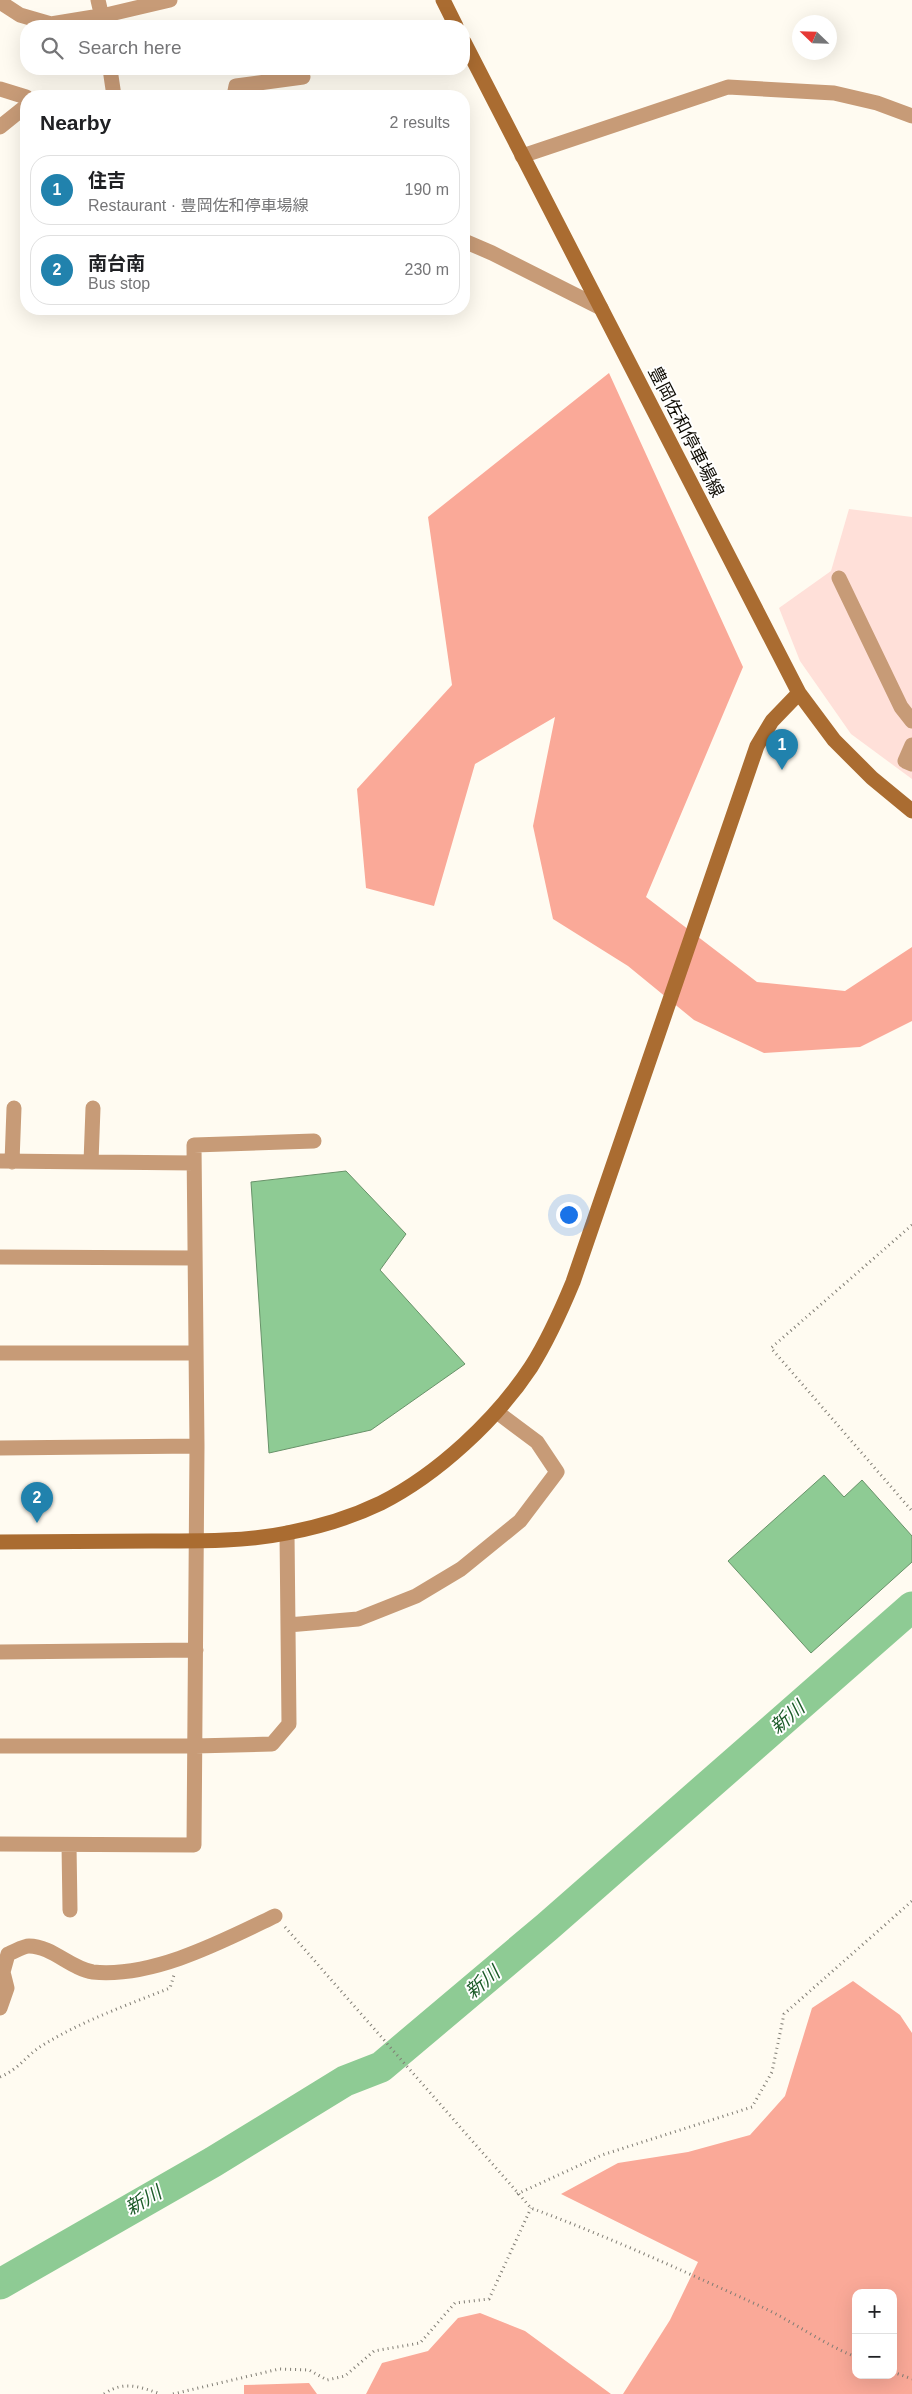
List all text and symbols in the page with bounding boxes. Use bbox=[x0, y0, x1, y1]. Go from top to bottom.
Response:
north arrow bbox=[792, 15, 837, 60]
search box bbox=[20, 20, 470, 75]
icon: search bbox=[38, 34, 66, 62]
text: Search here bbox=[78, 37, 182, 58]
text: Nearby bbox=[40, 111, 111, 134]
text: 2 results bbox=[390, 114, 450, 131]
text: 住吉 bbox=[88, 170, 126, 191]
text: 1 bbox=[53, 181, 61, 198]
text: 190 m bbox=[405, 181, 449, 198]
text: Restaurant · 豊岡佐和停車場線 bbox=[88, 197, 309, 214]
text: 南台南 bbox=[88, 253, 145, 274]
text: 2 bbox=[53, 261, 61, 278]
text: 230 m bbox=[405, 261, 449, 278]
text: Bus stop bbox=[88, 275, 150, 292]
street label: 豊岡佐和停車場線 bbox=[644, 363, 728, 501]
pin: 1 bbox=[766, 729, 798, 770]
your location bbox=[556, 1202, 582, 1228]
pin: 2 bbox=[21, 1482, 53, 1523]
water label: 新川 bbox=[766, 1696, 810, 1738]
water label: 新川 bbox=[461, 1961, 505, 2003]
water label: 新川 bbox=[122, 2181, 167, 2219]
map controls bbox=[852, 2289, 897, 2379]
button: + bbox=[852, 2289, 897, 2334]
button: − bbox=[852, 2334, 897, 2379]

